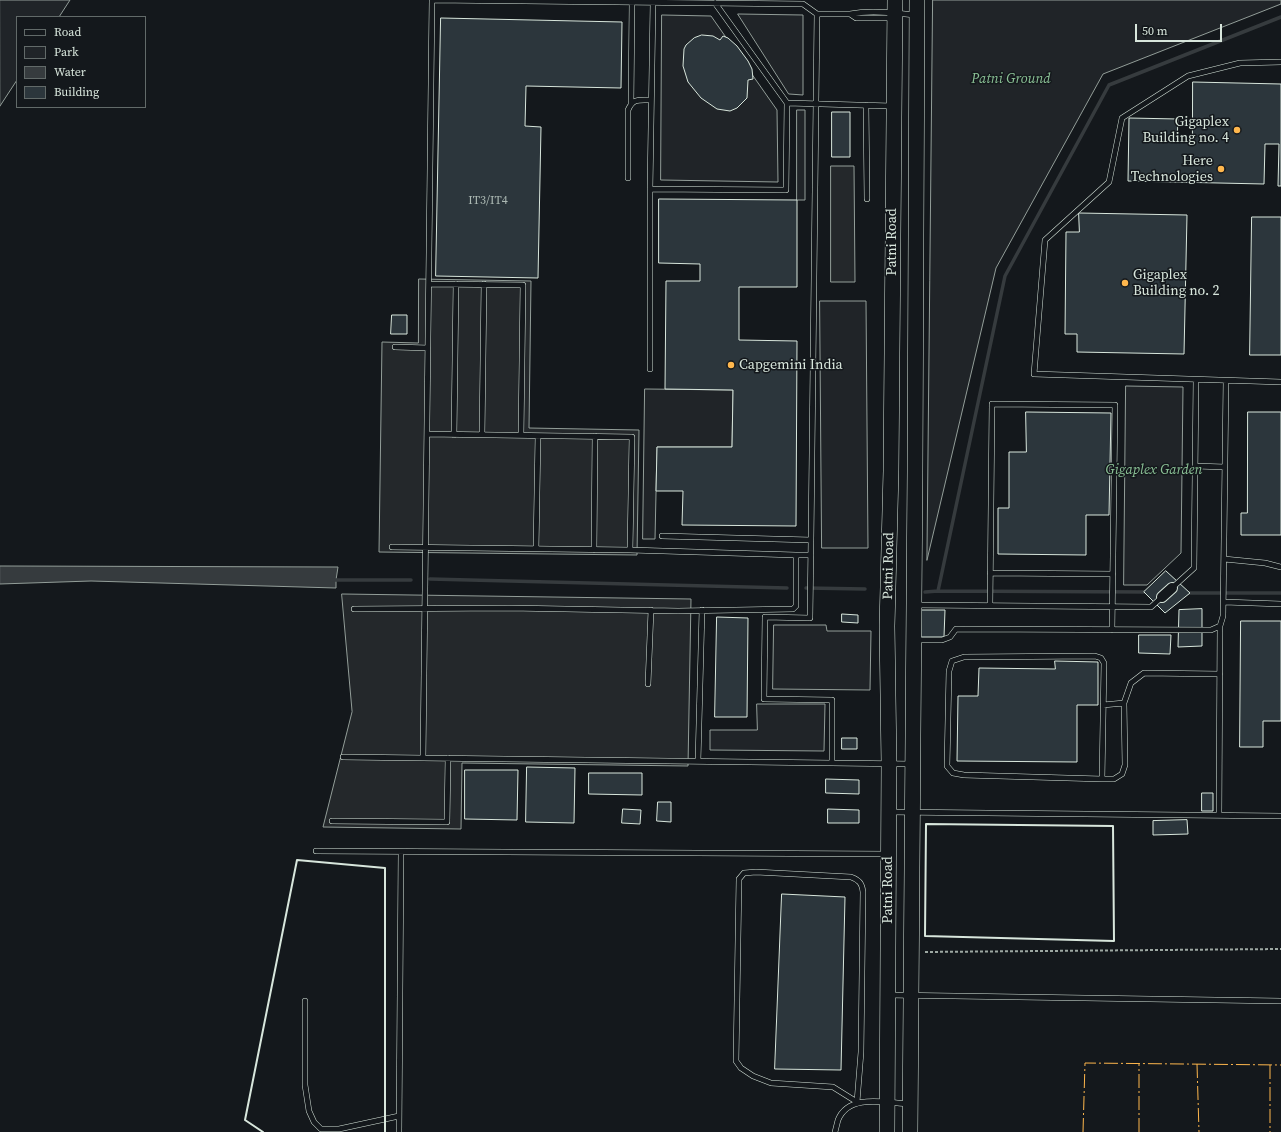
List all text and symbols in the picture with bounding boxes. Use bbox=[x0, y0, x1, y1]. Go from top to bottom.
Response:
legend bbox=[16, 16, 146, 108]
scale bar bbox=[1137, 16, 1224, 42]
text: 50 m bbox=[1142, 23, 1168, 39]
text: Road bbox=[54, 24, 81, 40]
text: Park bbox=[54, 44, 79, 60]
text: Water bbox=[54, 64, 86, 80]
park label: Patni Ground bbox=[971, 71, 1051, 87]
text: Building bbox=[54, 84, 99, 100]
place label: Gigaplex Building no. 4 bbox=[1143, 114, 1229, 146]
marker: Gigaplex Building no. 4 bbox=[1232, 125, 1242, 135]
place label: Here Technologies bbox=[1131, 153, 1213, 186]
marker: Here Technologies bbox=[1216, 164, 1226, 174]
house number: IT3/IT4 bbox=[468, 194, 508, 208]
street label: Patni Road bbox=[884, 208, 900, 276]
place label: Gigaplex Building no. 2 bbox=[1133, 267, 1219, 300]
marker: Gigaplex Building no. 2 bbox=[1120, 278, 1130, 288]
place label: Capgemini India bbox=[739, 357, 843, 373]
marker: Capgemini India bbox=[726, 360, 736, 370]
park label: Gigaplex Garden bbox=[1106, 462, 1202, 478]
street label: Patni Road bbox=[880, 532, 898, 600]
street label: Patni Road bbox=[880, 856, 896, 924]

